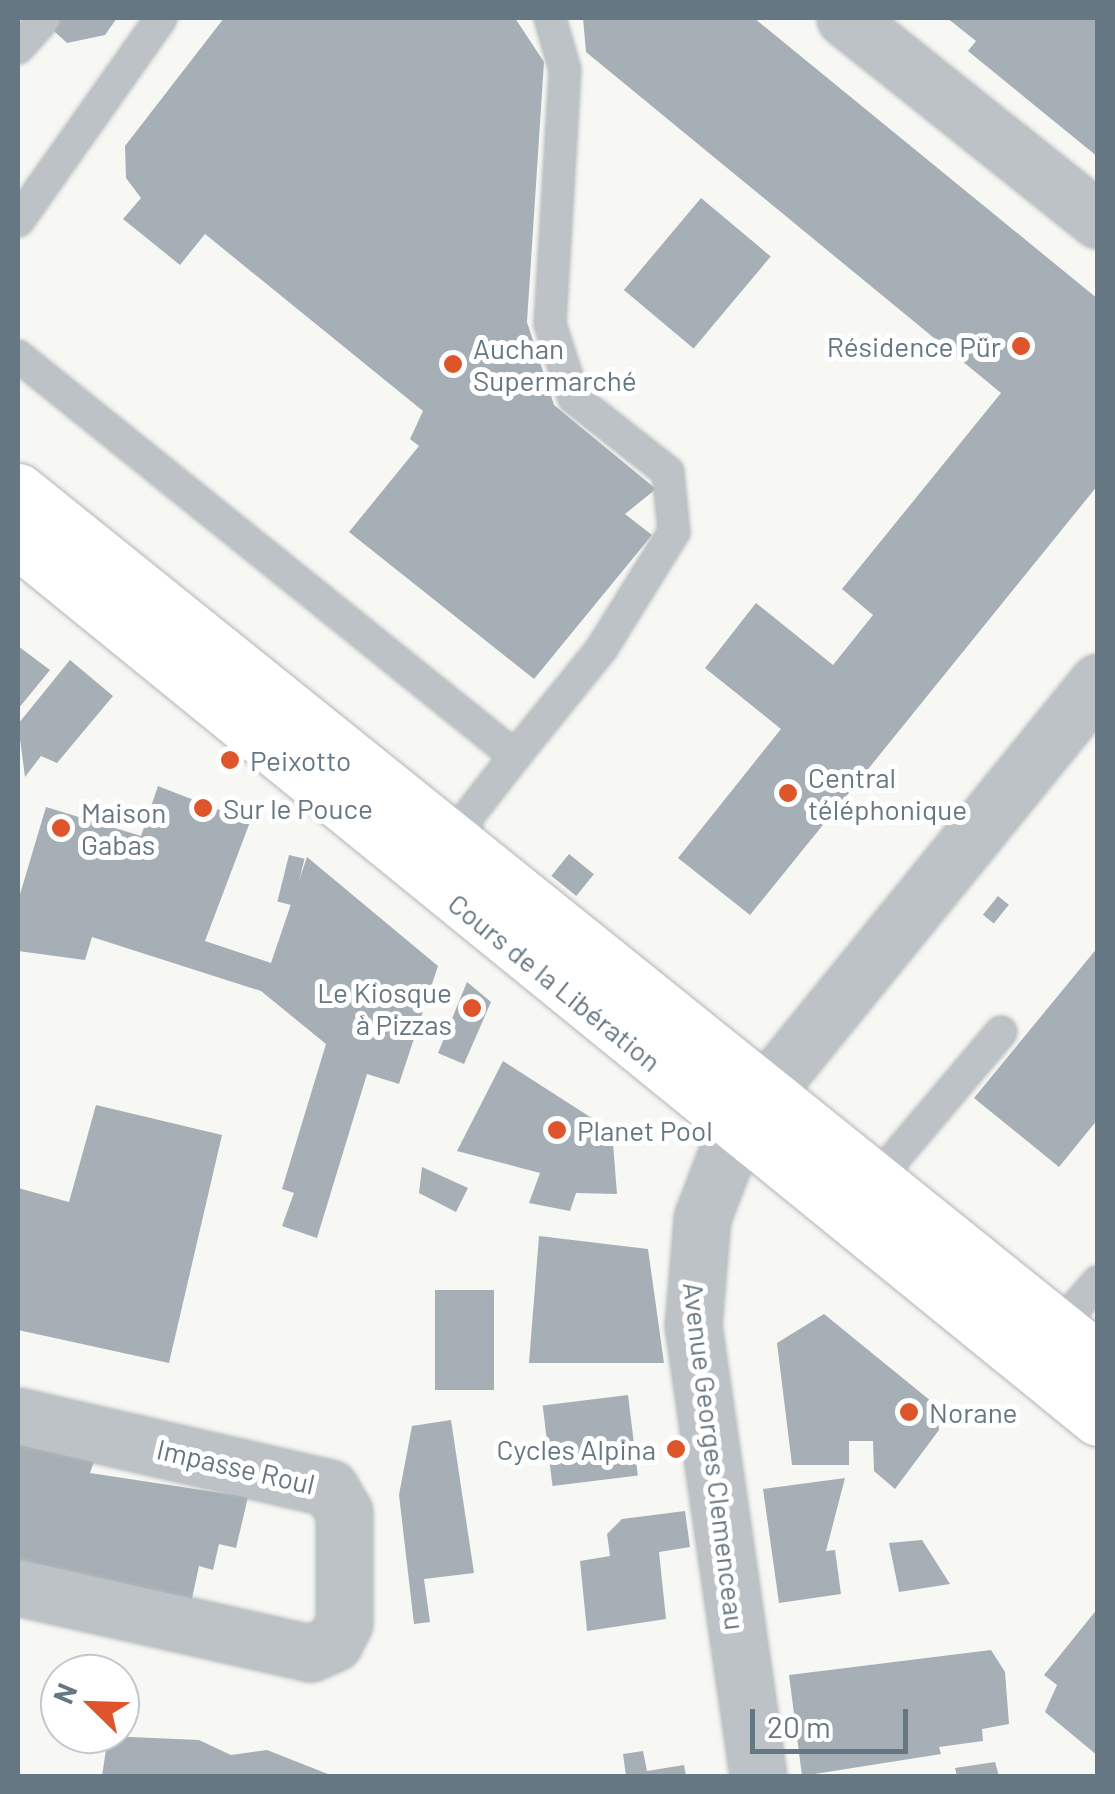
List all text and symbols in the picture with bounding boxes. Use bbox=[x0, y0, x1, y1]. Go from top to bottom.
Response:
place label: Résidence Pür bbox=[827, 329, 1001, 363]
place label: Auchan Supermarché bbox=[473, 331, 637, 397]
marker: Résidence Pür bbox=[1010, 335, 1032, 357]
marker: Auchan Supermarché bbox=[442, 353, 464, 375]
place label: Peixotto bbox=[250, 743, 351, 777]
marker: Peixotto bbox=[219, 749, 241, 771]
place label: Central téléphonique bbox=[808, 760, 967, 826]
marker: Central téléphonique bbox=[777, 782, 799, 804]
place label: Sur le Pouce bbox=[223, 791, 373, 825]
place label: Maison Gabas bbox=[81, 795, 166, 861]
marker: Sur le Pouce bbox=[192, 797, 214, 819]
marker: Maison Gabas bbox=[50, 817, 72, 839]
street label: Cours de la Libération bbox=[442, 886, 668, 1078]
place label: Le Kiosque à Pizzas bbox=[317, 975, 452, 1041]
marker: Le Kiosque à Pizzas bbox=[461, 997, 483, 1019]
place label: Planet Pool bbox=[577, 1113, 713, 1147]
marker: Planet Pool bbox=[546, 1119, 568, 1141]
street label: Avenue Georges Clemenceau bbox=[677, 1280, 753, 1632]
place label: Norane bbox=[929, 1395, 1017, 1429]
marker: Norane bbox=[898, 1401, 920, 1423]
street label: Impasse Roul bbox=[154, 1432, 318, 1500]
place label: Cycles Alpina bbox=[496, 1432, 656, 1466]
marker: Cycles Alpina bbox=[665, 1438, 687, 1460]
north arrow bbox=[40, 1654, 140, 1754]
text: N bbox=[45, 1678, 84, 1708]
scale bar bbox=[755, 1689, 912, 1751]
text: 20 m bbox=[767, 1708, 831, 1744]

